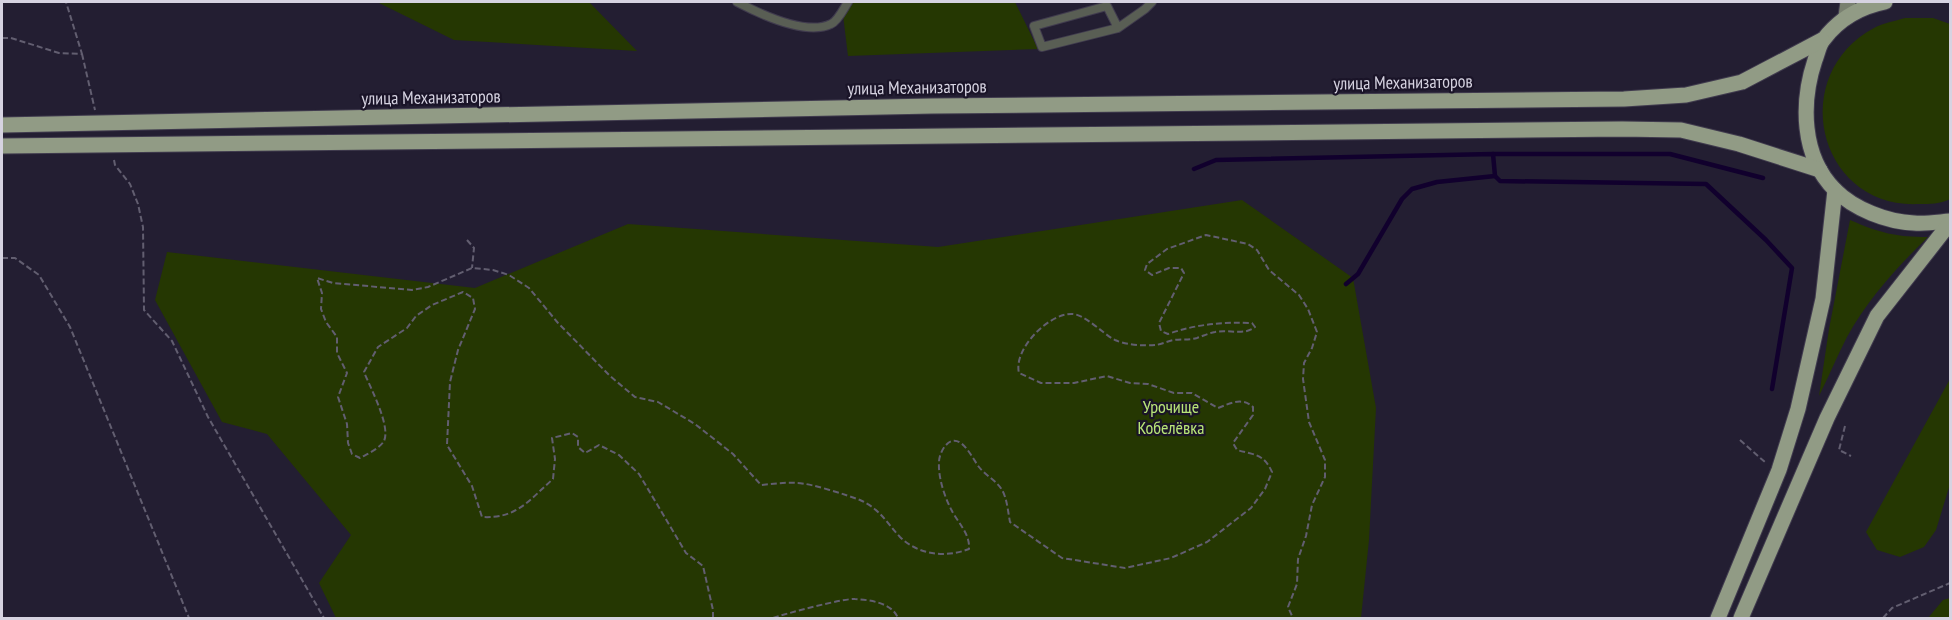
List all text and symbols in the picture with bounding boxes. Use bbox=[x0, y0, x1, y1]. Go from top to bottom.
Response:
street label: улица Механизаторов bbox=[1333, 69, 1473, 95]
street label: улица Механизаторов bbox=[847, 74, 987, 100]
street label: улица Механизаторов bbox=[361, 84, 501, 110]
park label: Урочище Кобелёвка bbox=[1138, 395, 1204, 439]

